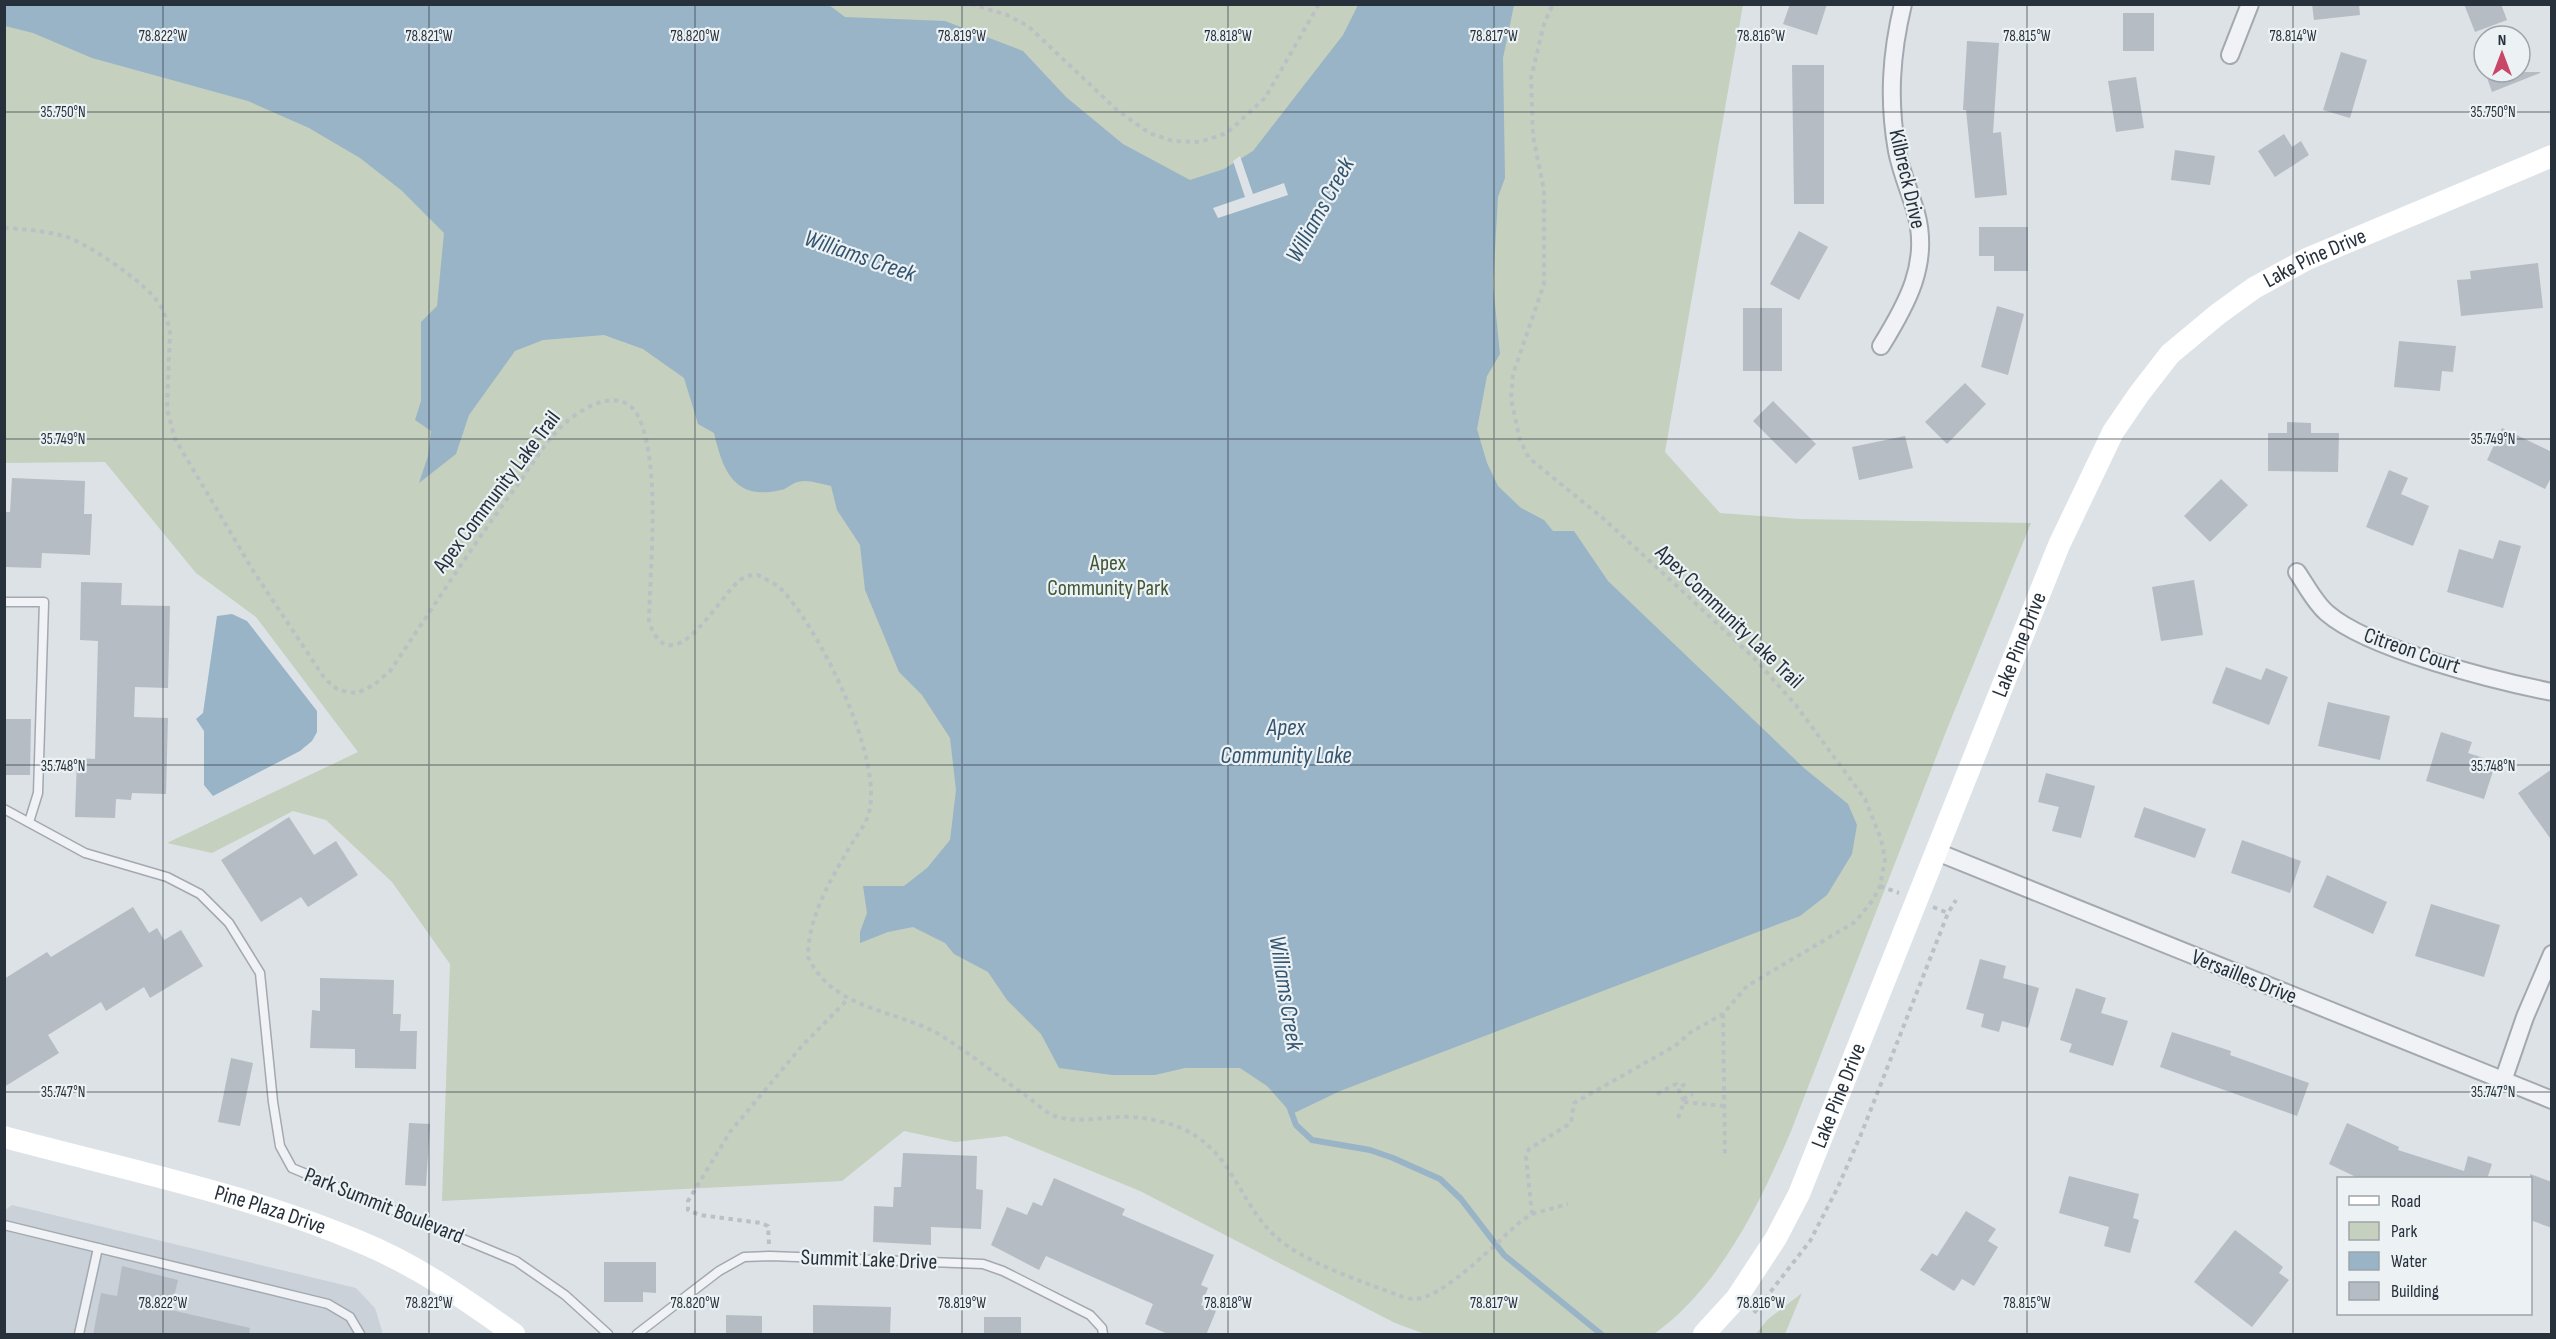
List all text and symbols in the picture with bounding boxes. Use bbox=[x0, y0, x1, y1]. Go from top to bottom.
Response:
north arrow bbox=[2472, 24, 2532, 84]
text: 78.822°W bbox=[139, 27, 188, 46]
text: 78.821°W bbox=[405, 27, 453, 46]
text: 78.820°W bbox=[670, 27, 720, 46]
text: 78.819°W bbox=[938, 27, 986, 46]
text: 78.818°W bbox=[1204, 27, 1252, 46]
text: 78.817°W bbox=[1470, 27, 1518, 46]
text: 78.816°W bbox=[1737, 27, 1785, 46]
text: 78.815°W bbox=[2003, 27, 2051, 46]
text: 78.814°W bbox=[2270, 27, 2317, 46]
text: N bbox=[2498, 31, 2506, 50]
text: 35.750°N bbox=[40, 103, 86, 122]
text: 35.750°N bbox=[2470, 103, 2516, 122]
street label: Kilbreck Drive bbox=[1882, 127, 1932, 231]
water label: Williams Creek bbox=[1279, 151, 1361, 268]
street label: Lake Pine Drive bbox=[2259, 222, 2370, 294]
water label: Williams Creek bbox=[801, 223, 920, 289]
street label: Apex Community Lake Trail bbox=[427, 406, 567, 579]
text: 35.749°N bbox=[41, 430, 85, 449]
text: 35.749°N bbox=[2471, 430, 2515, 449]
street label: Apex Community Lake Trail bbox=[1649, 539, 1809, 695]
park label: Apex Community Park bbox=[1047, 550, 1169, 602]
street label: Lake Pine Drive bbox=[1986, 588, 2052, 701]
street label: Citreon Court bbox=[2360, 622, 2464, 680]
water label: Apex Community Lake bbox=[1220, 713, 1352, 770]
text: 35.748°N bbox=[41, 757, 85, 776]
text: 35.748°N bbox=[2471, 757, 2515, 776]
water label: Williams Creek bbox=[1263, 934, 1310, 1053]
street label: Versailles Drive bbox=[2187, 944, 2301, 1010]
street label: Lake Pine Drive bbox=[1805, 1039, 1872, 1152]
text: 35.747°N bbox=[41, 1083, 85, 1102]
text: 35.747°N bbox=[2471, 1083, 2515, 1102]
street label: Park Summit Boulevard bbox=[300, 1162, 468, 1250]
legend bbox=[2337, 1177, 2532, 1315]
street label: Pine Plaza Drive bbox=[212, 1179, 330, 1240]
text: Road bbox=[2391, 1191, 2421, 1212]
text: Park bbox=[2391, 1221, 2417, 1242]
street label: Summit Lake Drive bbox=[800, 1244, 938, 1276]
text: Water bbox=[2391, 1251, 2427, 1272]
text: Building bbox=[2391, 1281, 2439, 1302]
text: 78.822°W bbox=[139, 1294, 188, 1313]
text: 78.821°W bbox=[405, 1294, 453, 1313]
text: 78.820°W bbox=[670, 1294, 720, 1313]
text: 78.819°W bbox=[938, 1294, 986, 1313]
text: 78.818°W bbox=[1204, 1294, 1252, 1313]
text: 78.817°W bbox=[1470, 1294, 1518, 1313]
text: 78.816°W bbox=[1737, 1294, 1785, 1313]
text: 78.815°W bbox=[2003, 1294, 2051, 1313]

